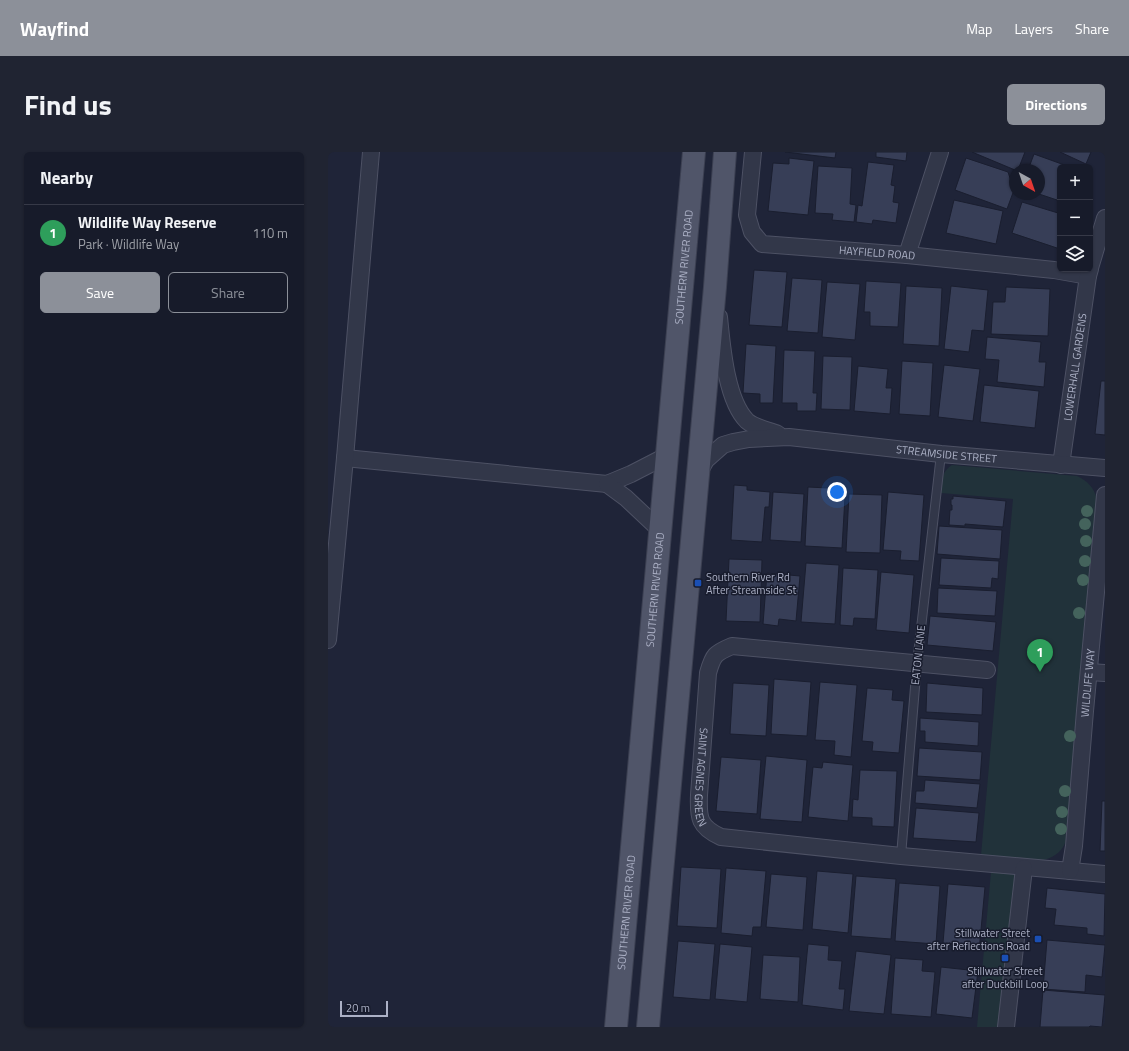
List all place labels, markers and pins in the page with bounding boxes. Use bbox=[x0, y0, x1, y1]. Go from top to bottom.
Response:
place label: Southern River Rd After Streamside St bbox=[706, 569, 797, 598]
marker: Southern River Rd After Streamside St bbox=[693, 578, 703, 588]
pin: 1 bbox=[1027, 639, 1053, 672]
place label: Stillwater Street after Reflections Road bbox=[927, 925, 1030, 954]
marker: Stillwater Street after Reflections Road bbox=[1033, 934, 1043, 944]
marker: Stillwater Street after Duckbill Loop bbox=[1000, 953, 1010, 963]
place label: Stillwater Street after Duckbill Loop bbox=[962, 963, 1048, 992]

